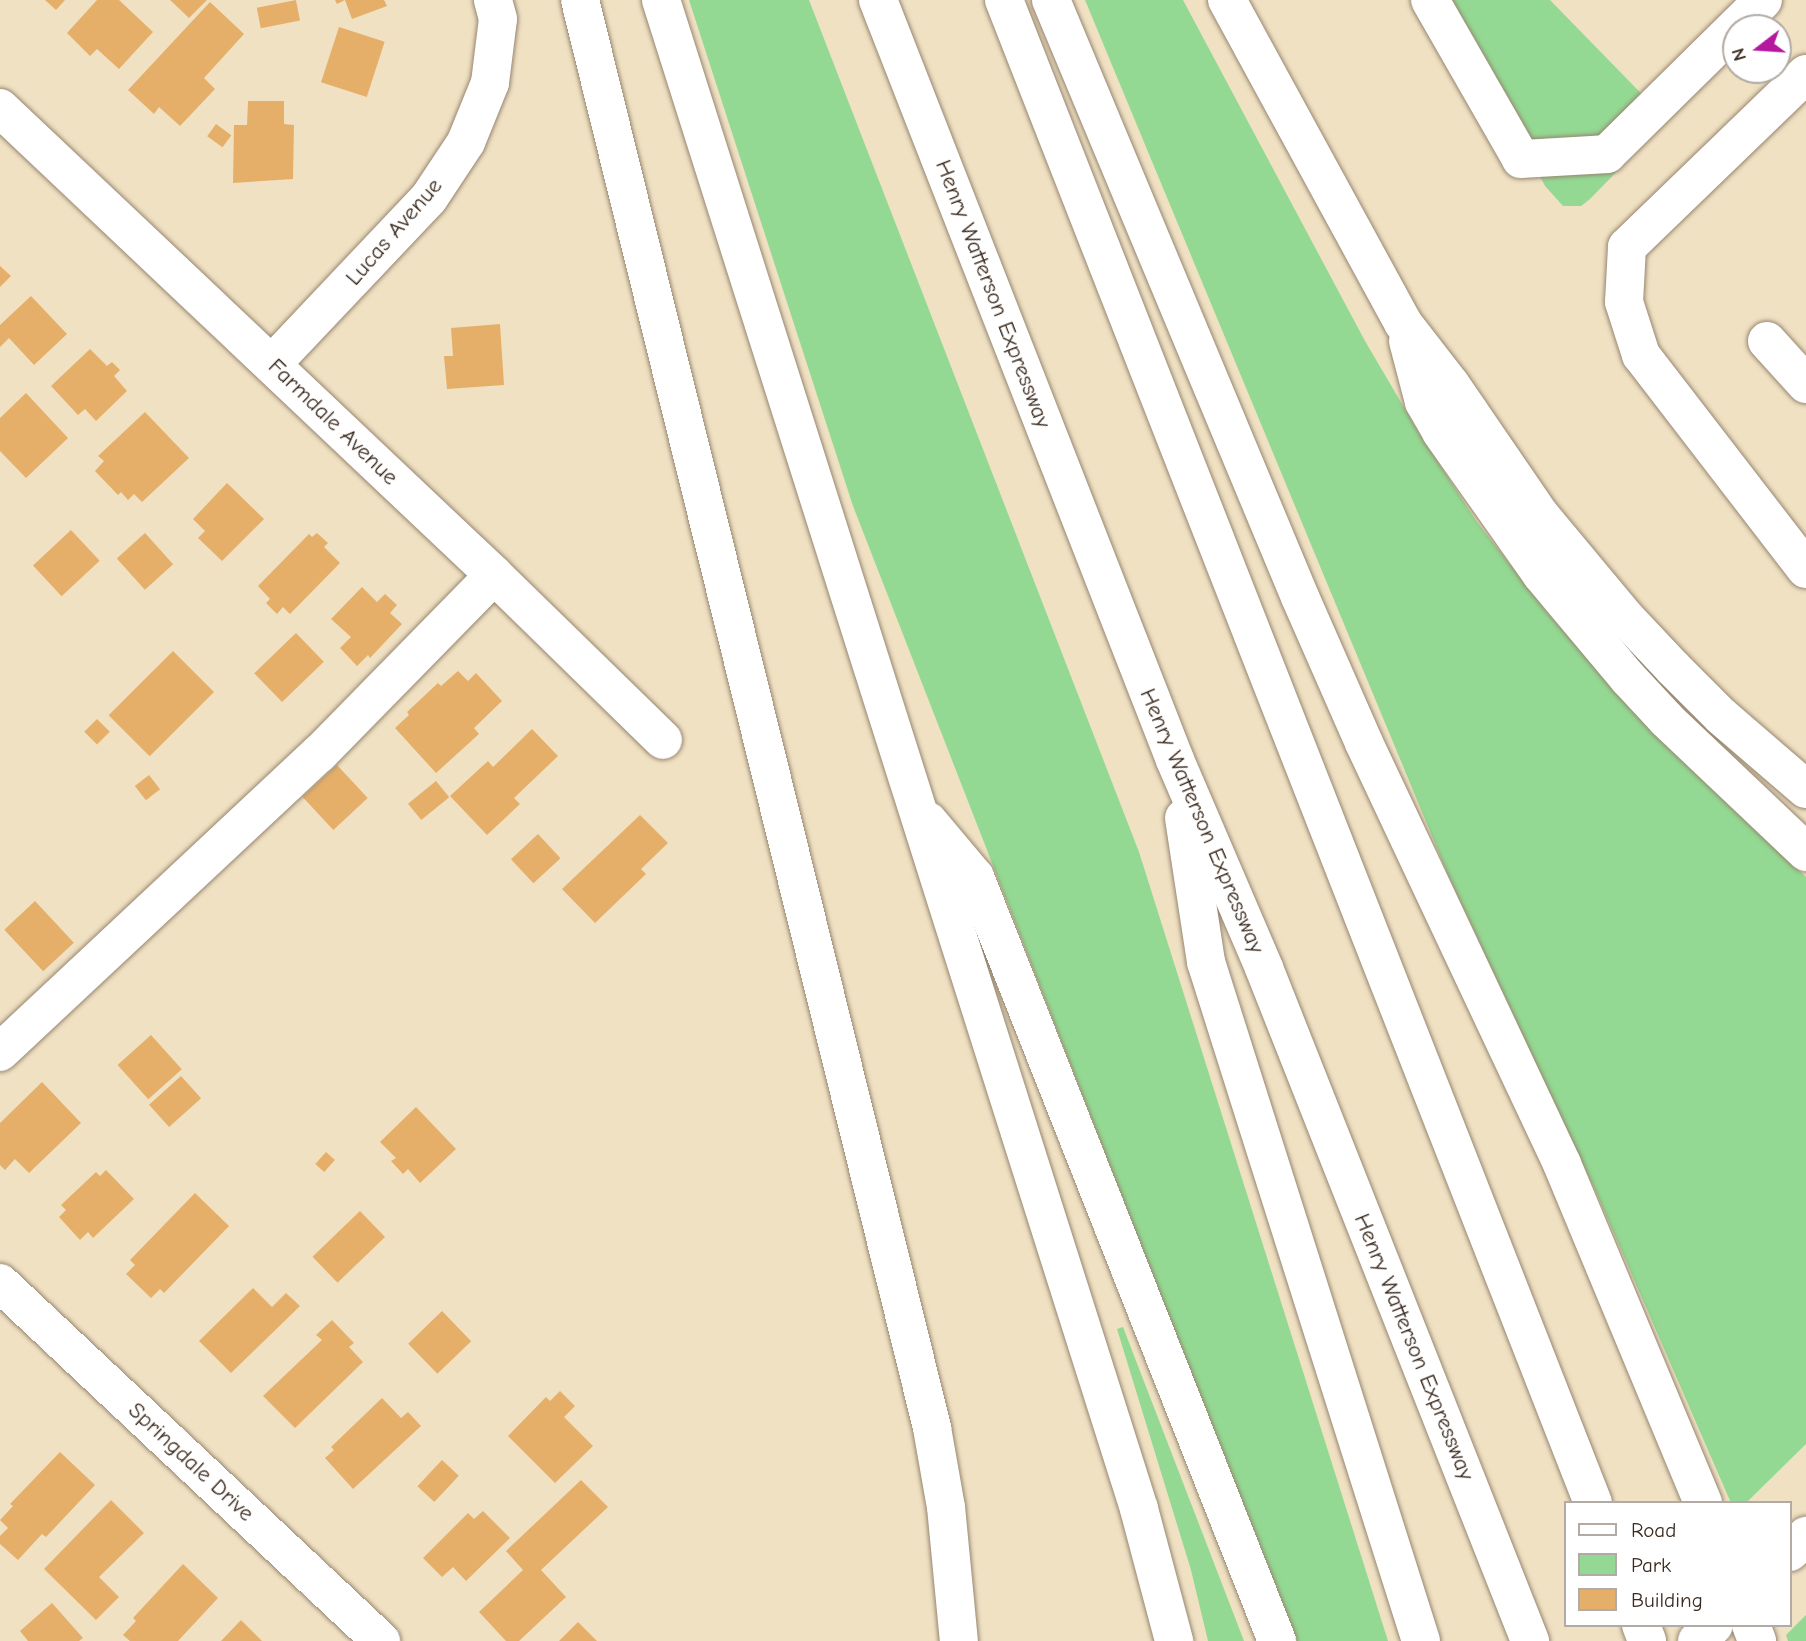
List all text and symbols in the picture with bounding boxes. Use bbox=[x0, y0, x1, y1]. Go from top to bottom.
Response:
north arrow bbox=[1722, 14, 1792, 84]
text: N bbox=[1727, 45, 1751, 64]
street label: Henry Watterson Expressway bbox=[929, 156, 1057, 432]
street label: Lucas Avenue bbox=[340, 173, 448, 291]
street label: Farmdale Avenue bbox=[262, 353, 404, 491]
street label: Henry Watterson Expressway bbox=[1134, 684, 1270, 958]
street label: Henry Watterson Expressway bbox=[1348, 1210, 1480, 1484]
street label: Springdale Drive bbox=[122, 1397, 260, 1527]
legend bbox=[1564, 1501, 1792, 1627]
text: Road bbox=[1631, 1518, 1676, 1542]
text: Park bbox=[1631, 1553, 1671, 1577]
text: Building bbox=[1631, 1588, 1703, 1612]

